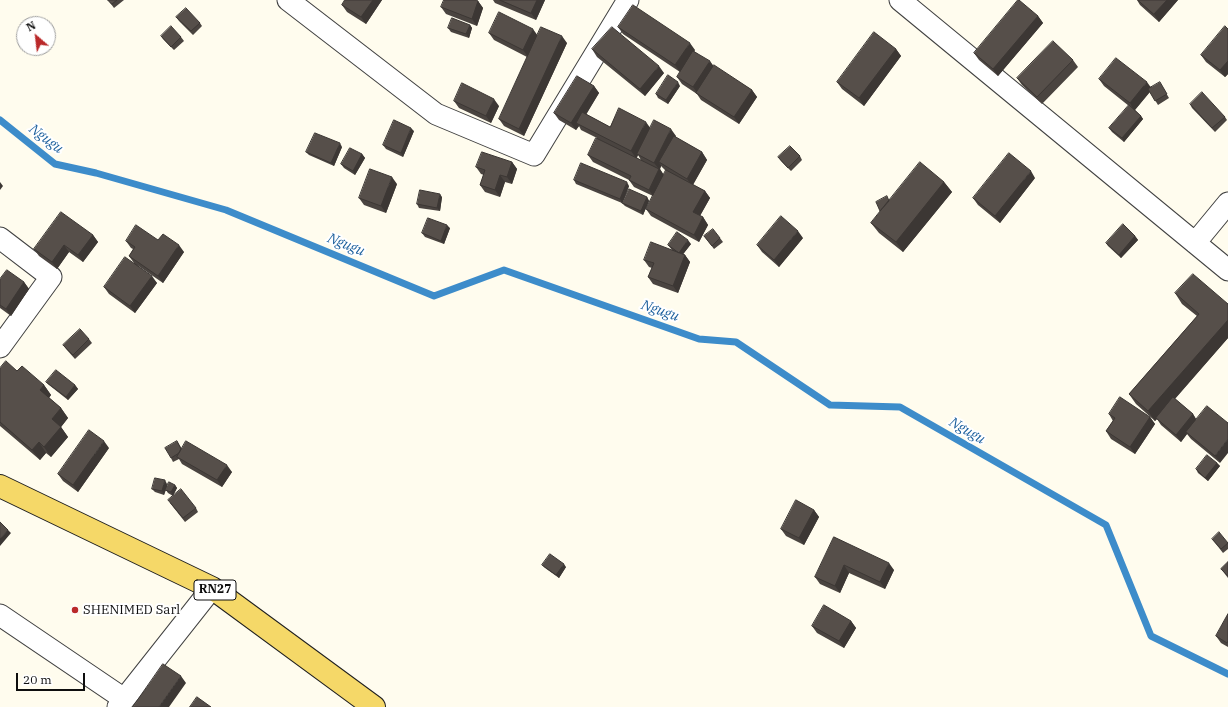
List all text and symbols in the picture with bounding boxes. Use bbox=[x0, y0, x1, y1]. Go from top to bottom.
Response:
north arrow bbox=[16, 16, 56, 56]
text: N bbox=[24, 18, 38, 35]
water label: Ngugu bbox=[26, 121, 66, 157]
water label: Ngugu bbox=[325, 230, 367, 260]
water label: Ngugu bbox=[639, 297, 681, 325]
water label: Ngugu bbox=[946, 414, 988, 448]
road number: RN27 bbox=[194, 580, 236, 600]
place label: SHENIMED Sarl bbox=[83, 602, 180, 618]
marker: SHENIMED Sarl bbox=[70, 605, 80, 615]
scale bar bbox=[18, 665, 87, 691]
text: 20 m bbox=[23, 672, 52, 687]

